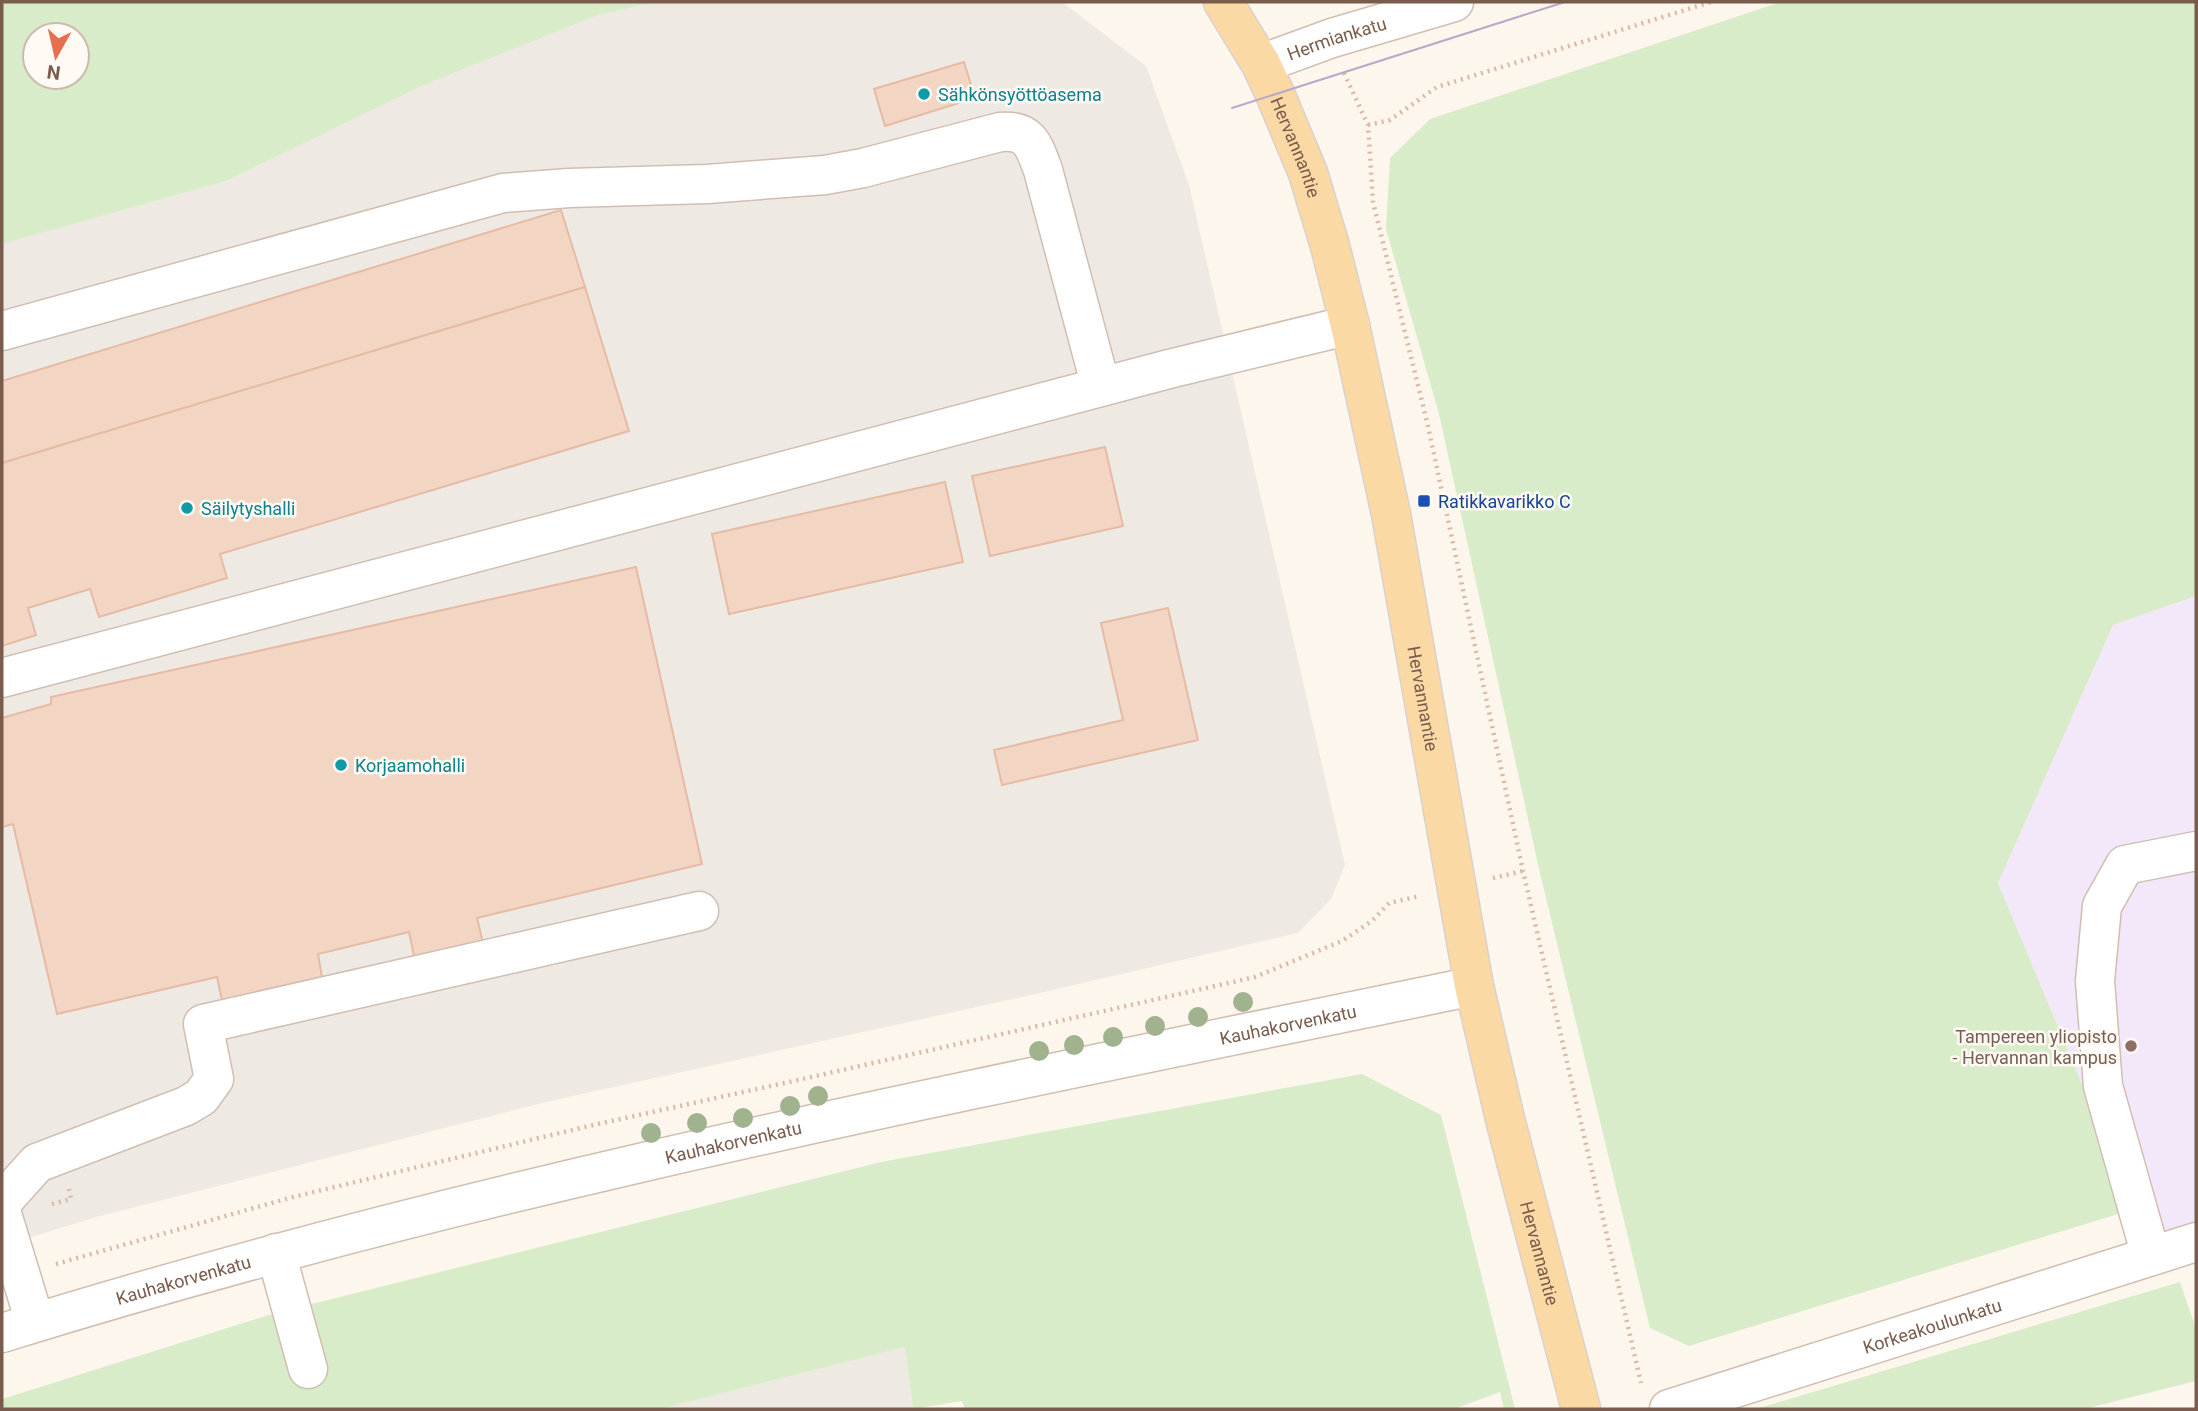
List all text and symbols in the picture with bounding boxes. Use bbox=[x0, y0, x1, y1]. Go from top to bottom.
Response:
street label: Hermiankatu bbox=[1284, 12, 1389, 64]
north arrow bbox=[21, 21, 91, 91]
text: N bbox=[45, 60, 62, 85]
place label: Sähkönsyöttöasema bbox=[938, 84, 1102, 105]
marker: Sähkönsyöttöasema bbox=[916, 86, 932, 102]
street label: Hervannantie bbox=[1267, 94, 1325, 200]
place label: Ratikkavarikko C bbox=[1438, 491, 1571, 512]
marker: Ratikkavarikko C bbox=[1416, 493, 1432, 509]
place label: Säilytyshalli bbox=[201, 498, 295, 519]
marker: Säilytyshalli bbox=[179, 500, 195, 516]
street label: Hervannantie bbox=[1404, 644, 1443, 753]
place label: Korjaamohalli bbox=[355, 755, 465, 776]
marker: Korjaamohalli bbox=[333, 757, 349, 773]
street label: Kauhakorvenkatu bbox=[1218, 1000, 1358, 1049]
place label: Tampereen yliopisto - Hervannan kampus bbox=[1952, 1026, 2117, 1068]
marker: Tampereen yliopisto - Hervannan kampus bbox=[2123, 1038, 2139, 1054]
street label: Kauhakorvenkatu bbox=[663, 1116, 803, 1167]
street label: Hervannantie bbox=[1516, 1199, 1564, 1307]
street label: Kauhakorvenkatu bbox=[113, 1250, 253, 1309]
street label: Korkeakoulunkatu bbox=[1860, 1294, 2004, 1357]

